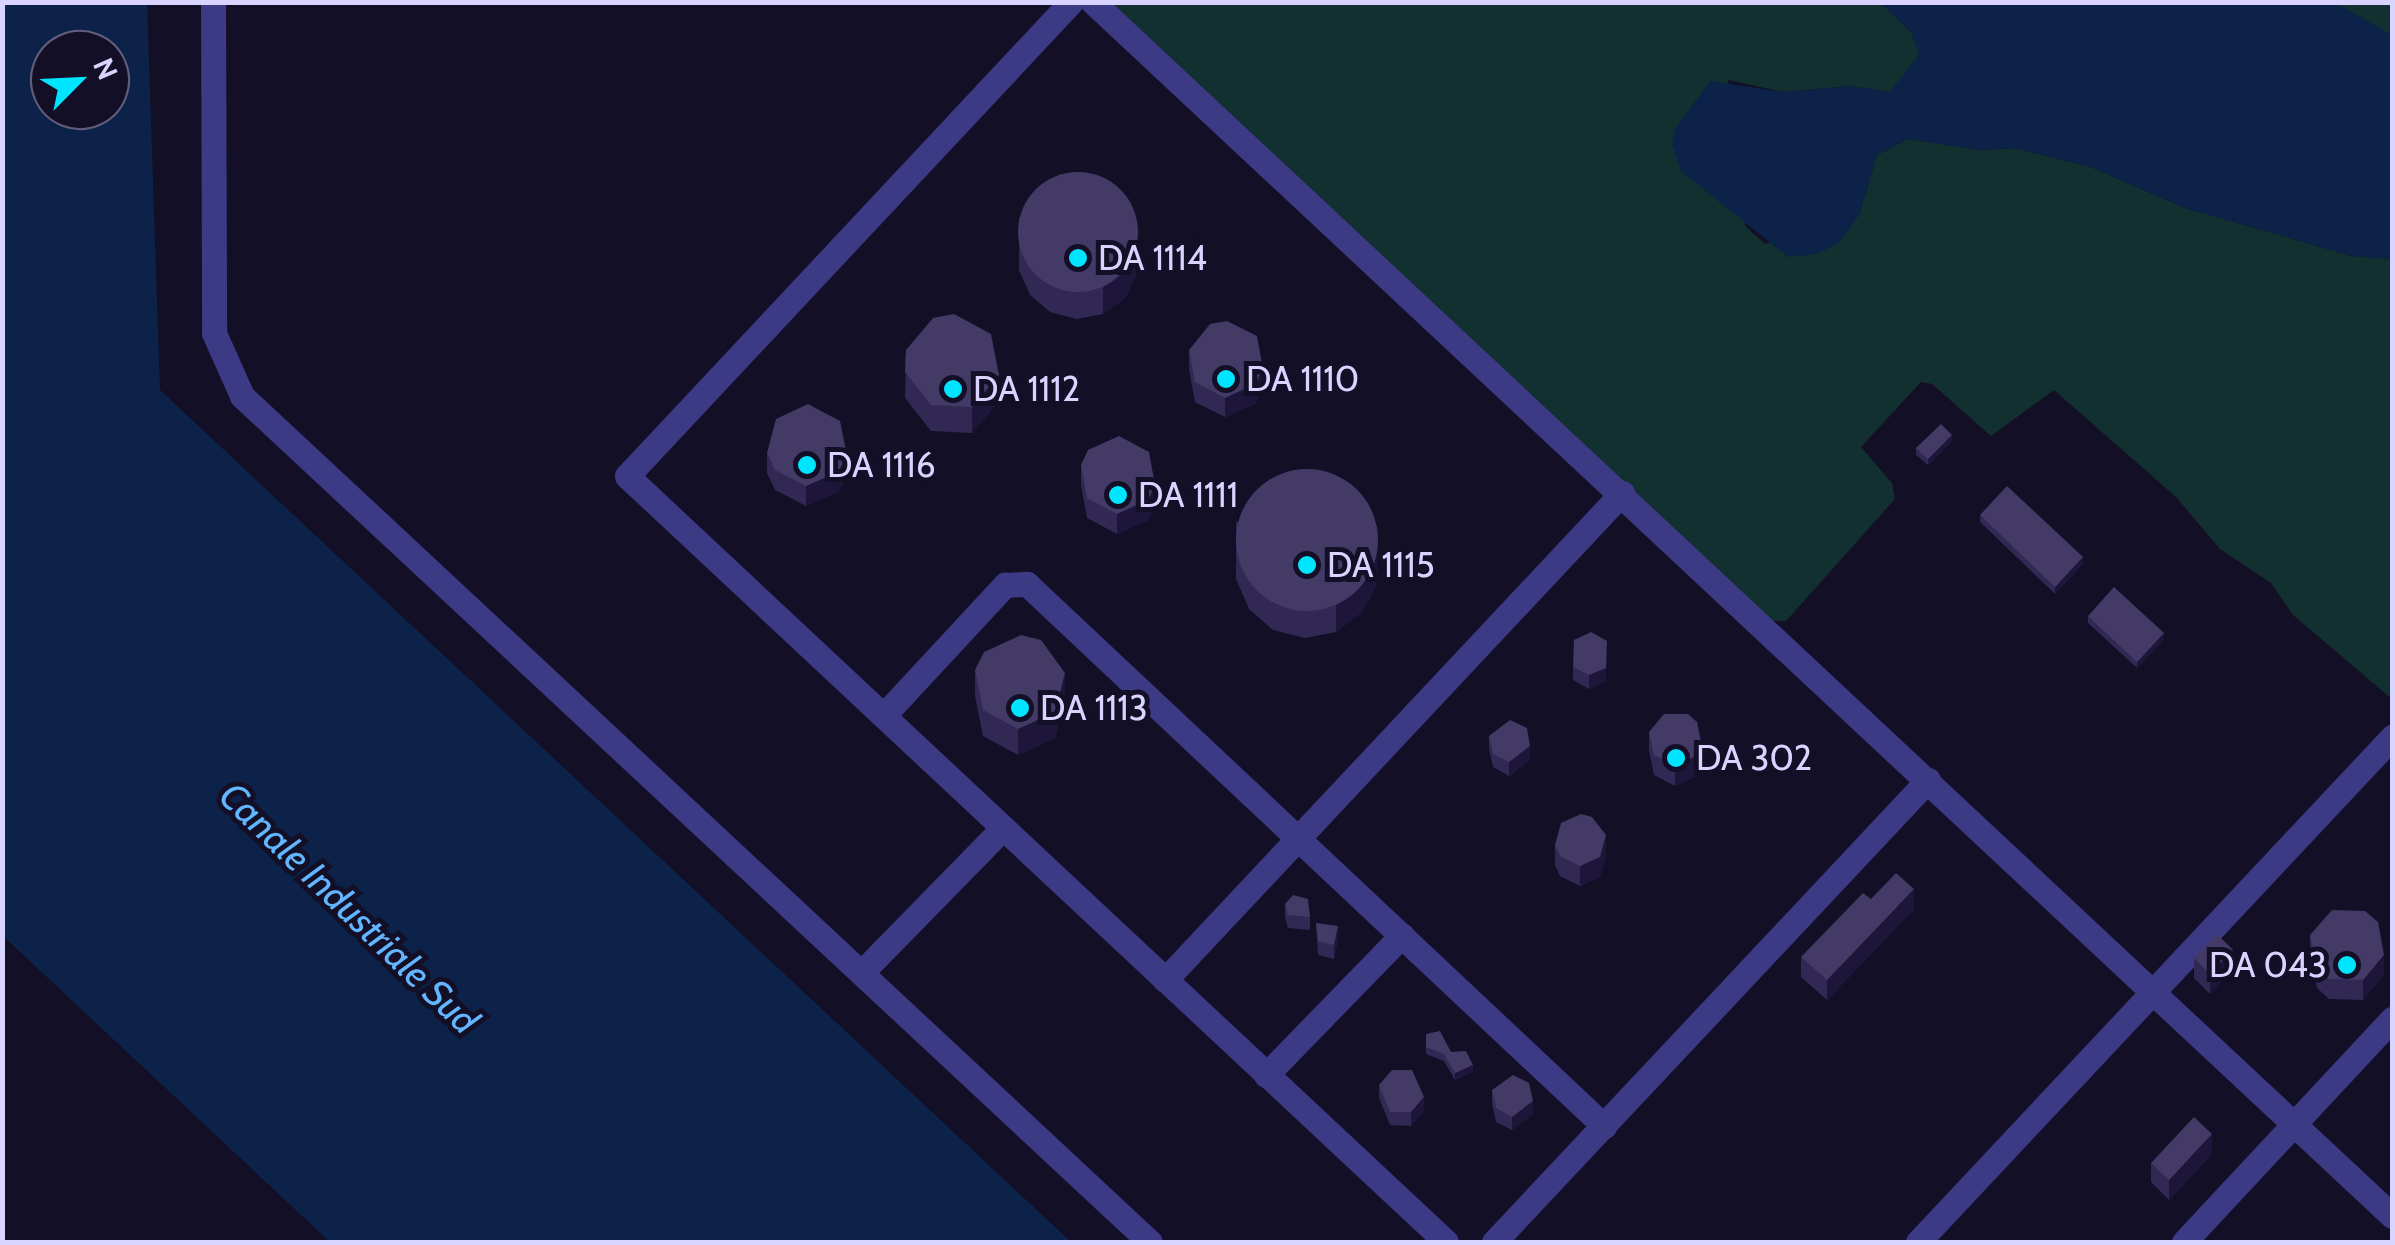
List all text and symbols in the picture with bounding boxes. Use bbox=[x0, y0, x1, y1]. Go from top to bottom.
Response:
north arrow bbox=[30, 30, 130, 130]
text: N bbox=[86, 53, 125, 85]
place label: DA 1114 bbox=[1098, 237, 1207, 279]
marker: DA 1114 bbox=[1067, 247, 1089, 269]
place label: DA 1110 bbox=[1246, 358, 1359, 400]
place label: DA 1112 bbox=[973, 368, 1080, 410]
marker: DA 1110 bbox=[1215, 368, 1237, 390]
marker: DA 1112 bbox=[942, 378, 964, 400]
place label: DA 1116 bbox=[827, 444, 936, 486]
marker: DA 1116 bbox=[796, 454, 818, 476]
place label: DA 1111 bbox=[1138, 474, 1238, 516]
marker: DA 1111 bbox=[1107, 484, 1129, 506]
place label: DA 1115 bbox=[1327, 544, 1435, 586]
marker: DA 1115 bbox=[1296, 554, 1318, 576]
place label: DA 1113 bbox=[1040, 687, 1148, 729]
marker: DA 1113 bbox=[1009, 697, 1031, 719]
place label: DA 302 bbox=[1696, 737, 1812, 779]
marker: DA 302 bbox=[1665, 747, 1687, 769]
water label: Canale Industriale Sud bbox=[210, 773, 488, 1043]
place label: DA 043 bbox=[2209, 944, 2327, 986]
marker: DA 043 bbox=[2336, 954, 2358, 976]

